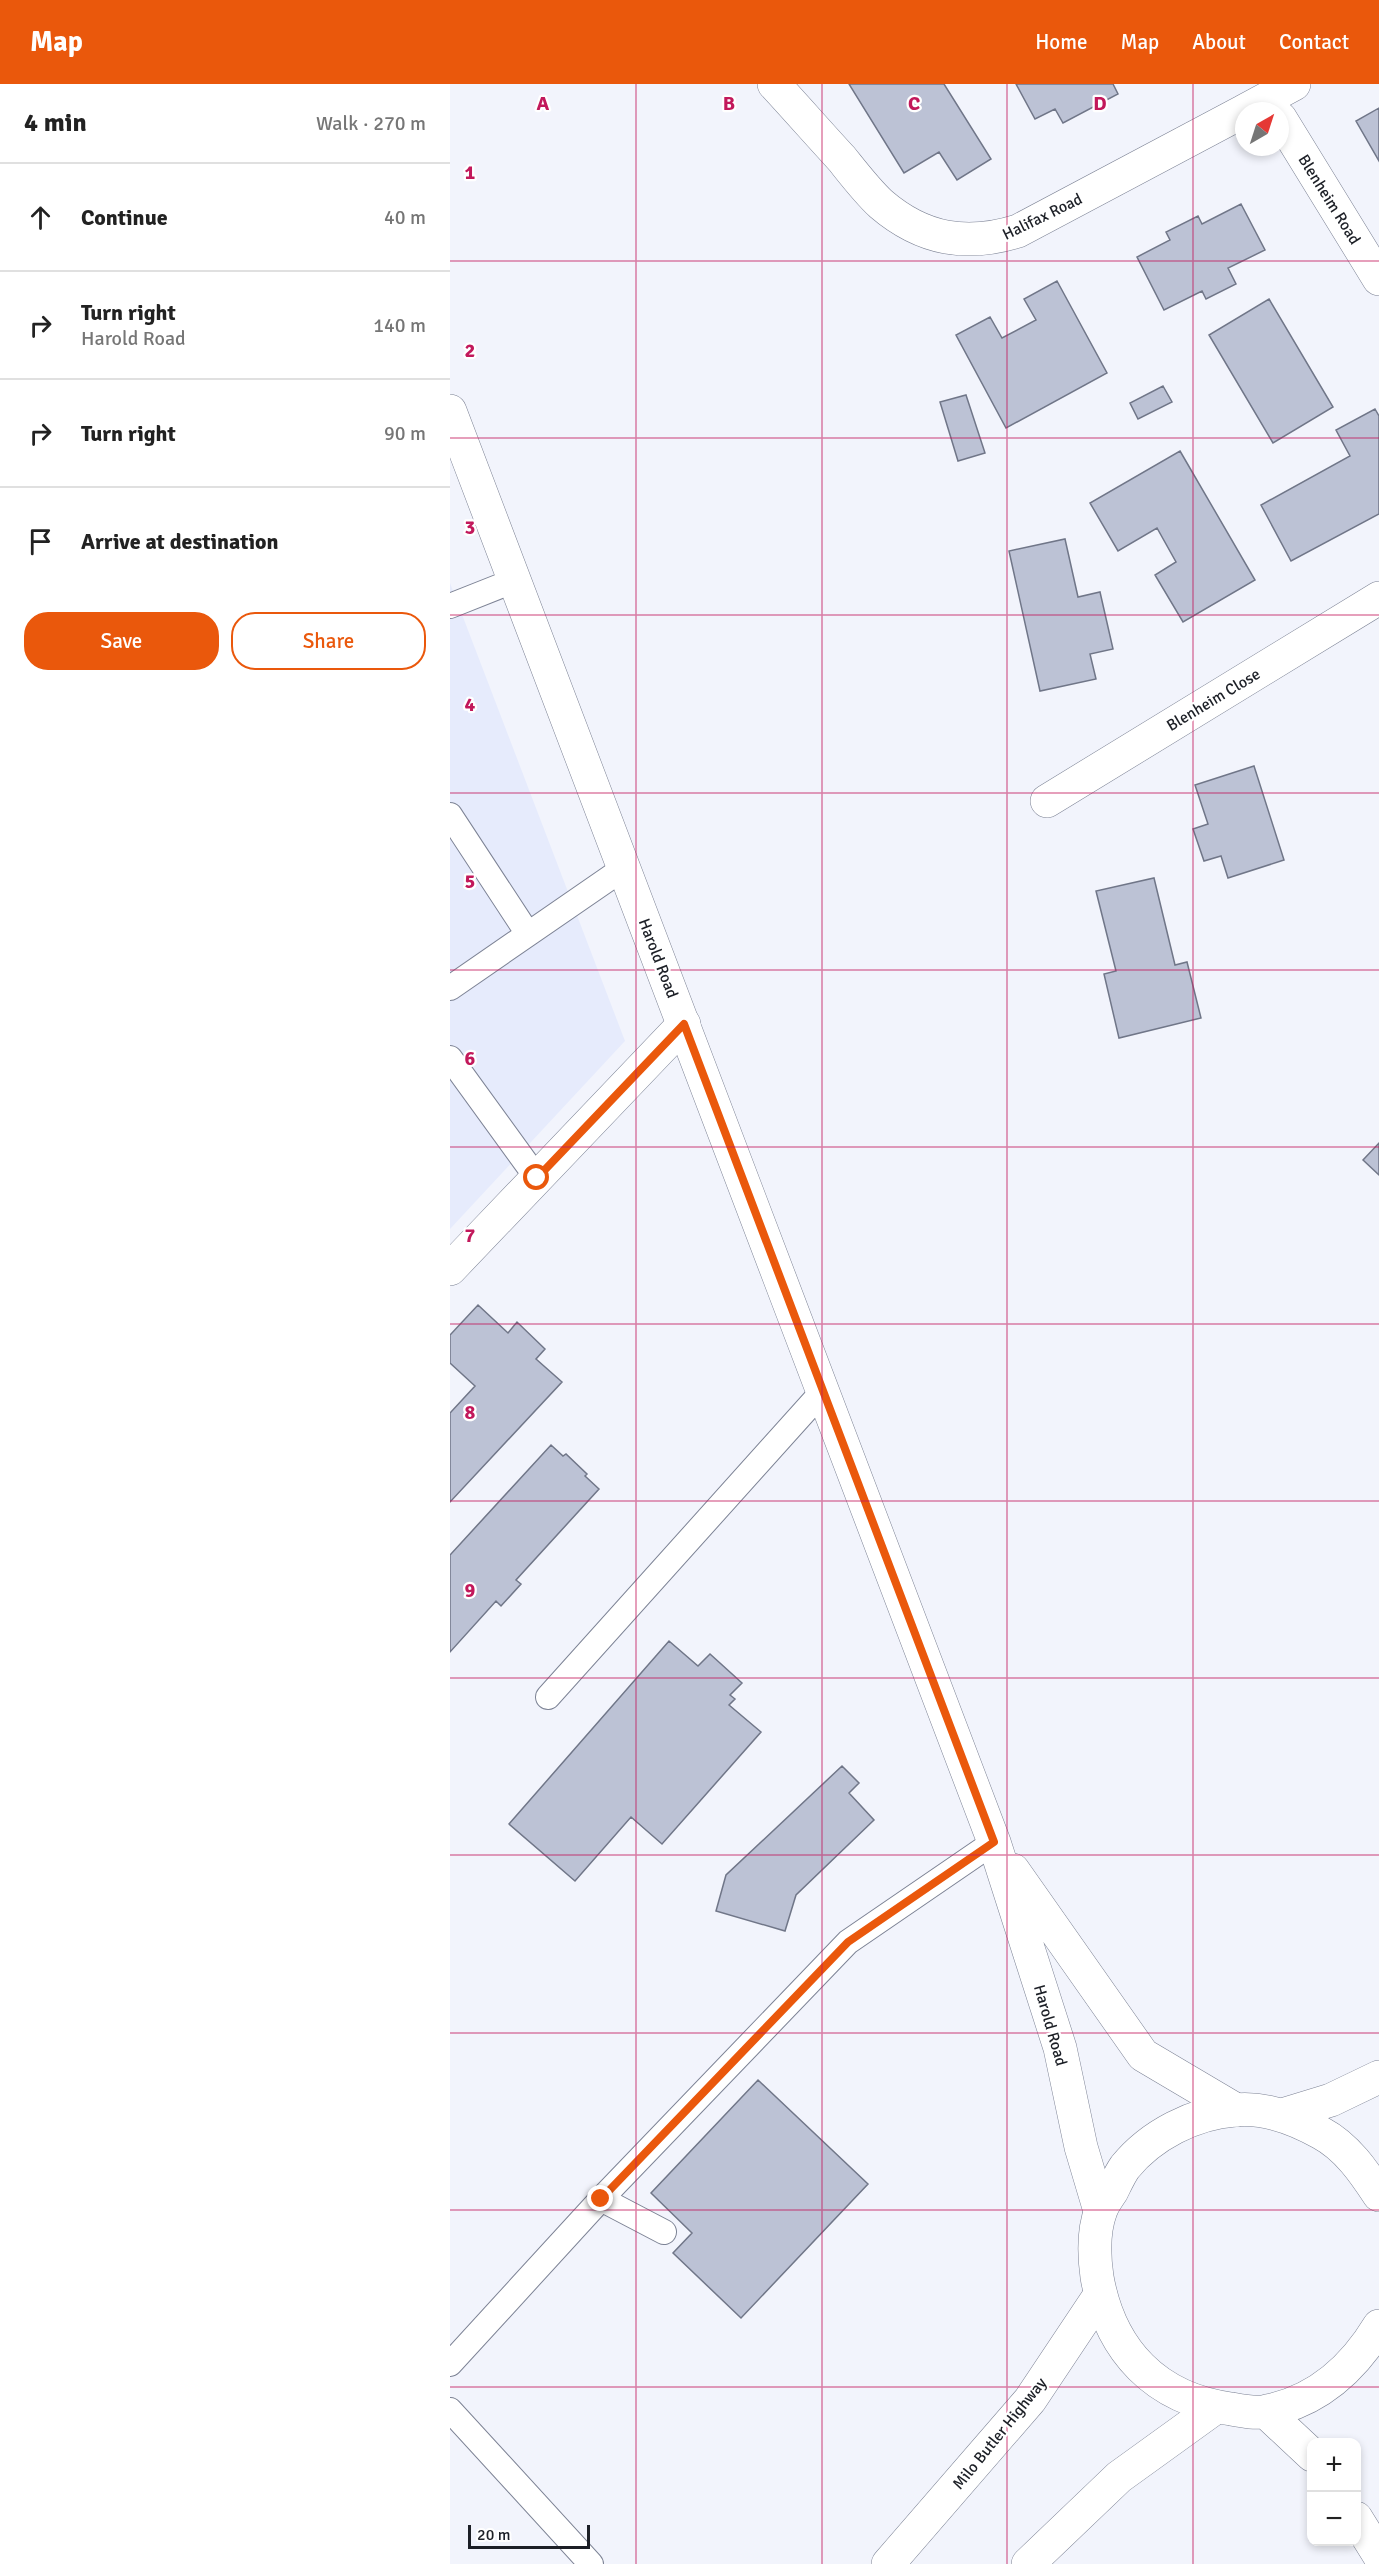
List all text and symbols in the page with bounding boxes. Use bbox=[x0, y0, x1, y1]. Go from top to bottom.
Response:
text: Map bbox=[30, 25, 83, 59]
text: Home bbox=[1035, 29, 1088, 55]
text: Map bbox=[1121, 29, 1159, 55]
text: About bbox=[1192, 29, 1246, 55]
text: Contact bbox=[1279, 29, 1349, 55]
text: A bbox=[537, 91, 550, 116]
text: B bbox=[723, 91, 735, 116]
text: C bbox=[908, 91, 920, 116]
text: D bbox=[1093, 91, 1107, 116]
north arrow bbox=[1235, 102, 1289, 156]
text: 4 min bbox=[24, 107, 87, 139]
text: Walk · 270 m bbox=[316, 111, 426, 136]
street label: Blenheim Road bbox=[1294, 151, 1365, 248]
text: 1 bbox=[465, 160, 476, 185]
street label: Halifax Road bbox=[999, 189, 1086, 245]
icon: ahead bbox=[24, 201, 57, 234]
text: Continue bbox=[81, 204, 168, 231]
text: 40 m bbox=[384, 205, 426, 230]
text: Turn right bbox=[81, 299, 176, 326]
icon: right bbox=[24, 309, 57, 342]
text: 140 m bbox=[373, 313, 426, 338]
text: Harold Road bbox=[81, 326, 186, 351]
text: 2 bbox=[465, 338, 475, 363]
icon: right bbox=[24, 417, 57, 450]
text: Turn right bbox=[81, 420, 176, 447]
text: 90 m bbox=[384, 421, 426, 446]
text: 3 bbox=[465, 515, 475, 540]
icon: arrive bbox=[24, 525, 57, 558]
text: Arrive at destination bbox=[81, 528, 278, 555]
button: Save bbox=[24, 612, 219, 670]
button: Share bbox=[231, 612, 426, 670]
street label: Blenheim Close bbox=[1163, 664, 1264, 736]
text: 4 bbox=[465, 692, 476, 717]
text: 5 bbox=[465, 869, 475, 894]
street label: Harold Road bbox=[634, 916, 682, 1001]
text: 6 bbox=[465, 1046, 476, 1071]
route start bbox=[523, 1164, 549, 1190]
text: 7 bbox=[465, 1223, 476, 1248]
text: 8 bbox=[465, 1400, 476, 1425]
text: 9 bbox=[465, 1578, 476, 1603]
street label: Harold Road bbox=[1029, 1982, 1071, 2068]
route end bbox=[587, 2185, 613, 2211]
street label: Milo Butler Highway bbox=[948, 2373, 1051, 2494]
map controls bbox=[1307, 2438, 1361, 2546]
button: + bbox=[1307, 2438, 1361, 2492]
button: − bbox=[1307, 2492, 1361, 2546]
scale bar bbox=[468, 2522, 590, 2550]
text: 20 m bbox=[477, 2525, 511, 2545]

